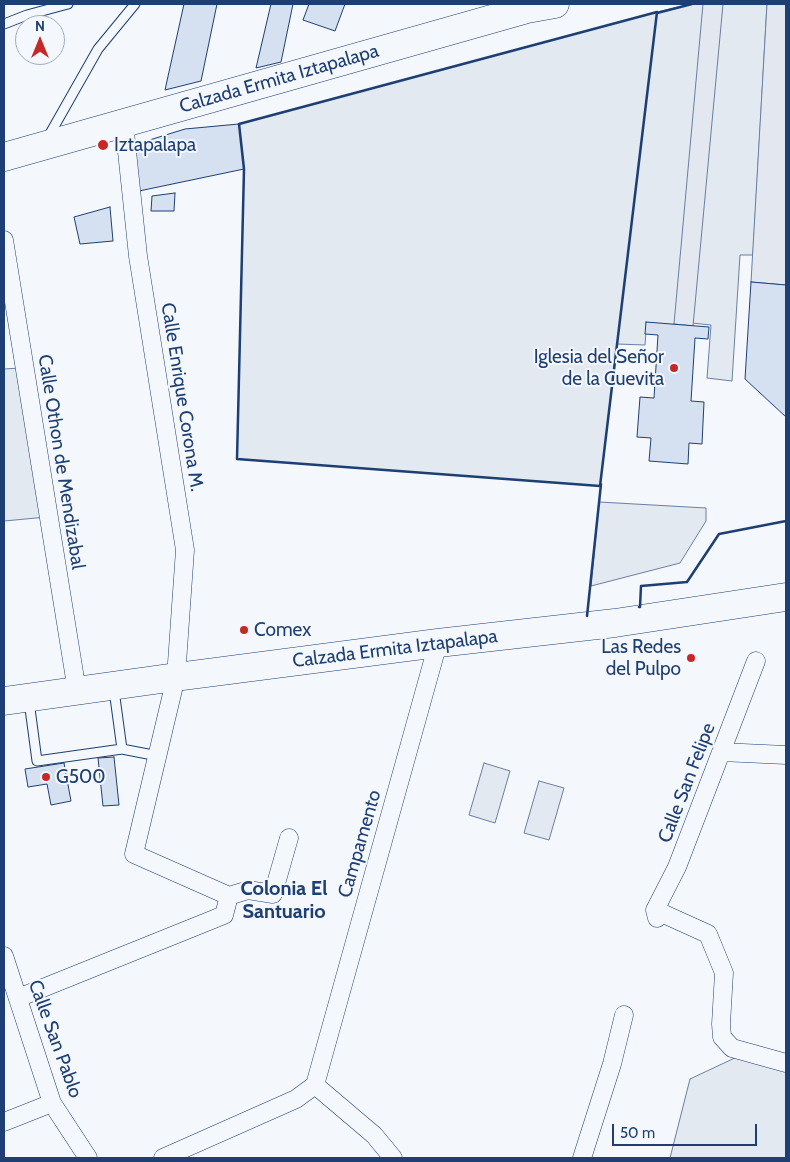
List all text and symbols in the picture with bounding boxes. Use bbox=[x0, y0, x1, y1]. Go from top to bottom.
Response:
north arrow bbox=[15, 15, 65, 65]
text: N bbox=[35, 17, 45, 35]
street label: Calzada Ermita Iztapalapa bbox=[177, 40, 381, 118]
place label: Iztapalapa bbox=[114, 134, 196, 156]
marker: Iztapalapa bbox=[96, 138, 110, 152]
street label: Calle Enrique Corona M. bbox=[156, 301, 208, 493]
place label: Iglesia del Señor de la Cuevita bbox=[534, 346, 664, 390]
street label: Calle Othon de Mendizabal bbox=[33, 353, 89, 571]
marker: Iglesia del Señor de la Cuevita bbox=[668, 362, 680, 374]
place label: Comex bbox=[254, 619, 311, 641]
marker: Comex bbox=[238, 624, 250, 636]
street label: Calzada Ermita Iztapalapa bbox=[291, 625, 499, 673]
place label: Las Redes del Pulpo bbox=[601, 636, 681, 680]
marker: Las Redes del Pulpo bbox=[685, 652, 697, 664]
street label: Calle San Felipe bbox=[654, 720, 720, 846]
place label: G500 bbox=[56, 766, 106, 788]
marker: G500 bbox=[40, 771, 52, 783]
street label: Campamento bbox=[334, 788, 386, 900]
district label: Colonia El Santuario bbox=[241, 877, 327, 924]
street label: Calle San Pablo bbox=[23, 977, 87, 1101]
scale bar bbox=[615, 1114, 760, 1146]
text: 50 m bbox=[620, 1124, 655, 1142]

